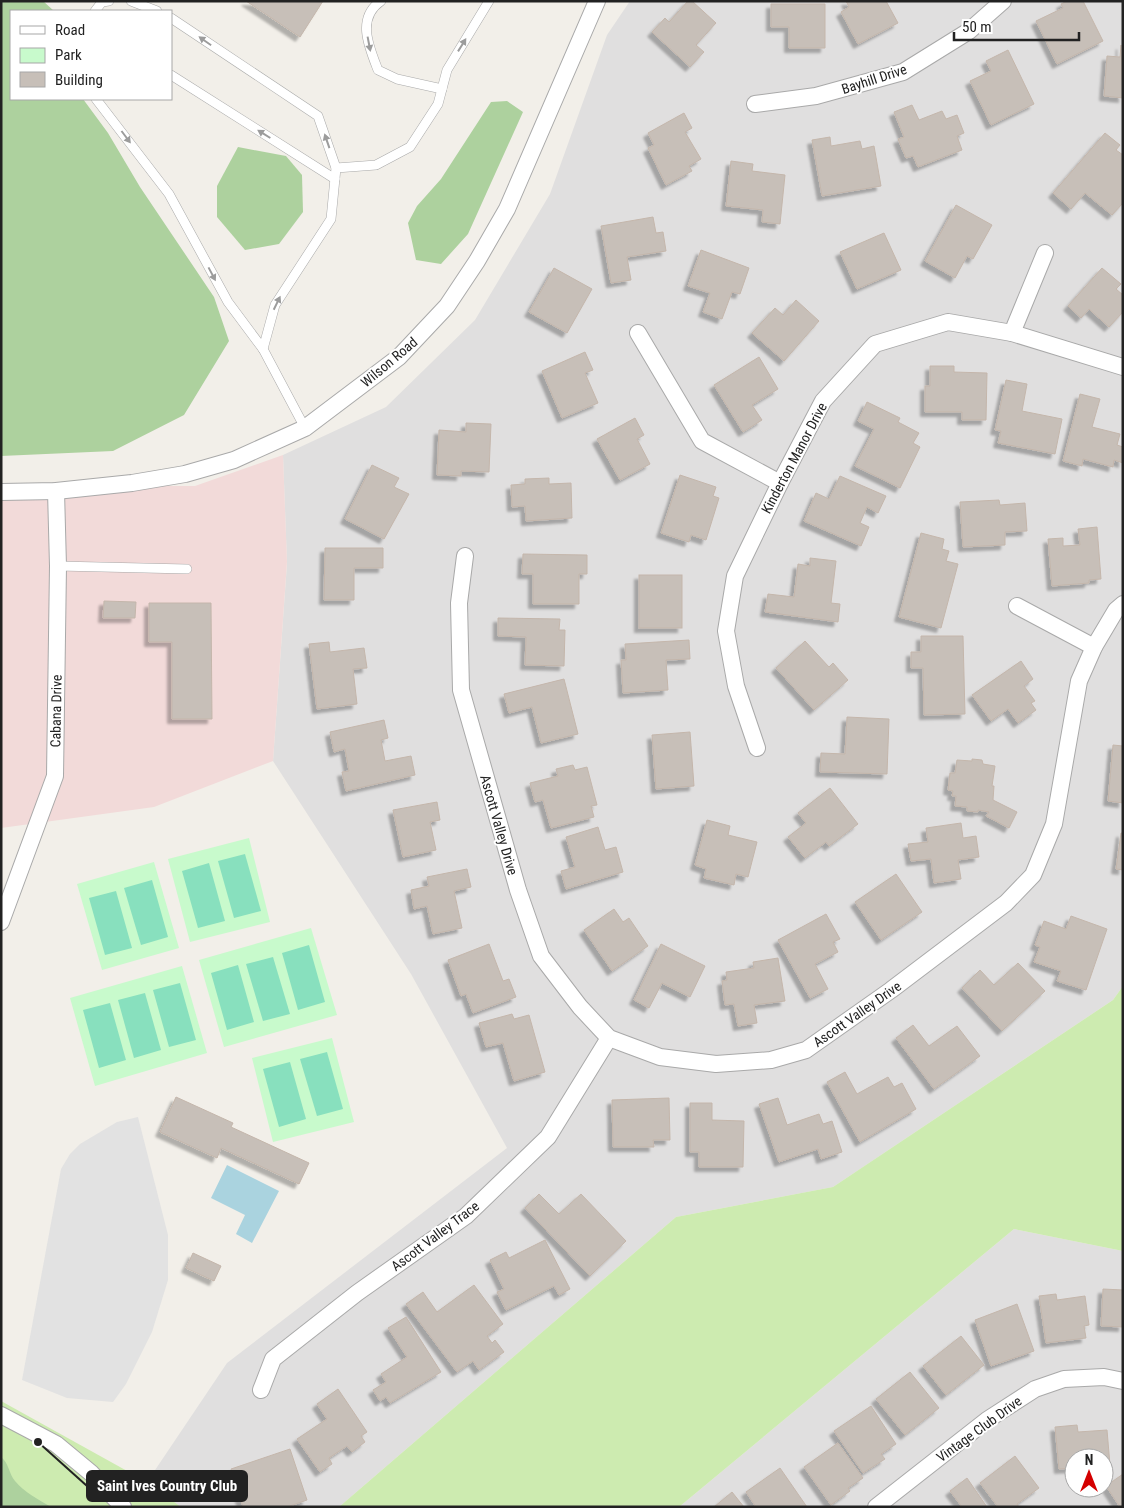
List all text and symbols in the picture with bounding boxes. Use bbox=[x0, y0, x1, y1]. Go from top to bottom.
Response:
legend bbox=[10, 10, 172, 100]
scale bar bbox=[954, 10, 1079, 42]
text: 50 m bbox=[962, 18, 992, 36]
text: Road bbox=[55, 21, 85, 39]
one-way arrow bbox=[198, 36, 212, 46]
one-way arrow bbox=[366, 36, 374, 52]
one-way arrow bbox=[457, 39, 467, 52]
text: Park bbox=[55, 46, 82, 64]
street label: Bayhill Drive bbox=[839, 61, 909, 97]
text: Building bbox=[55, 71, 103, 89]
one-way arrow bbox=[258, 129, 271, 139]
one-way arrow bbox=[120, 131, 131, 144]
one-way arrow bbox=[323, 133, 330, 148]
one-way arrow bbox=[208, 268, 217, 281]
one-way arrow bbox=[273, 296, 281, 310]
street label: Wilson Road bbox=[358, 334, 420, 390]
street label: Kinderton Manor Drive bbox=[758, 399, 830, 516]
street label: Cabana Drive bbox=[47, 674, 65, 748]
street label: Ascott Valley Drive bbox=[477, 773, 521, 877]
street label: Ascott Valley Drive bbox=[810, 977, 904, 1050]
street label: Ascott Valley Trace bbox=[388, 1197, 482, 1274]
street label: Vintage Club Drive bbox=[933, 1392, 1025, 1465]
north arrow bbox=[1064, 1448, 1114, 1498]
text: N bbox=[1085, 1452, 1093, 1468]
callout: Saint Ives Country Club bbox=[87, 1471, 247, 1501]
text: Saint Ives Country Club bbox=[97, 1477, 237, 1495]

